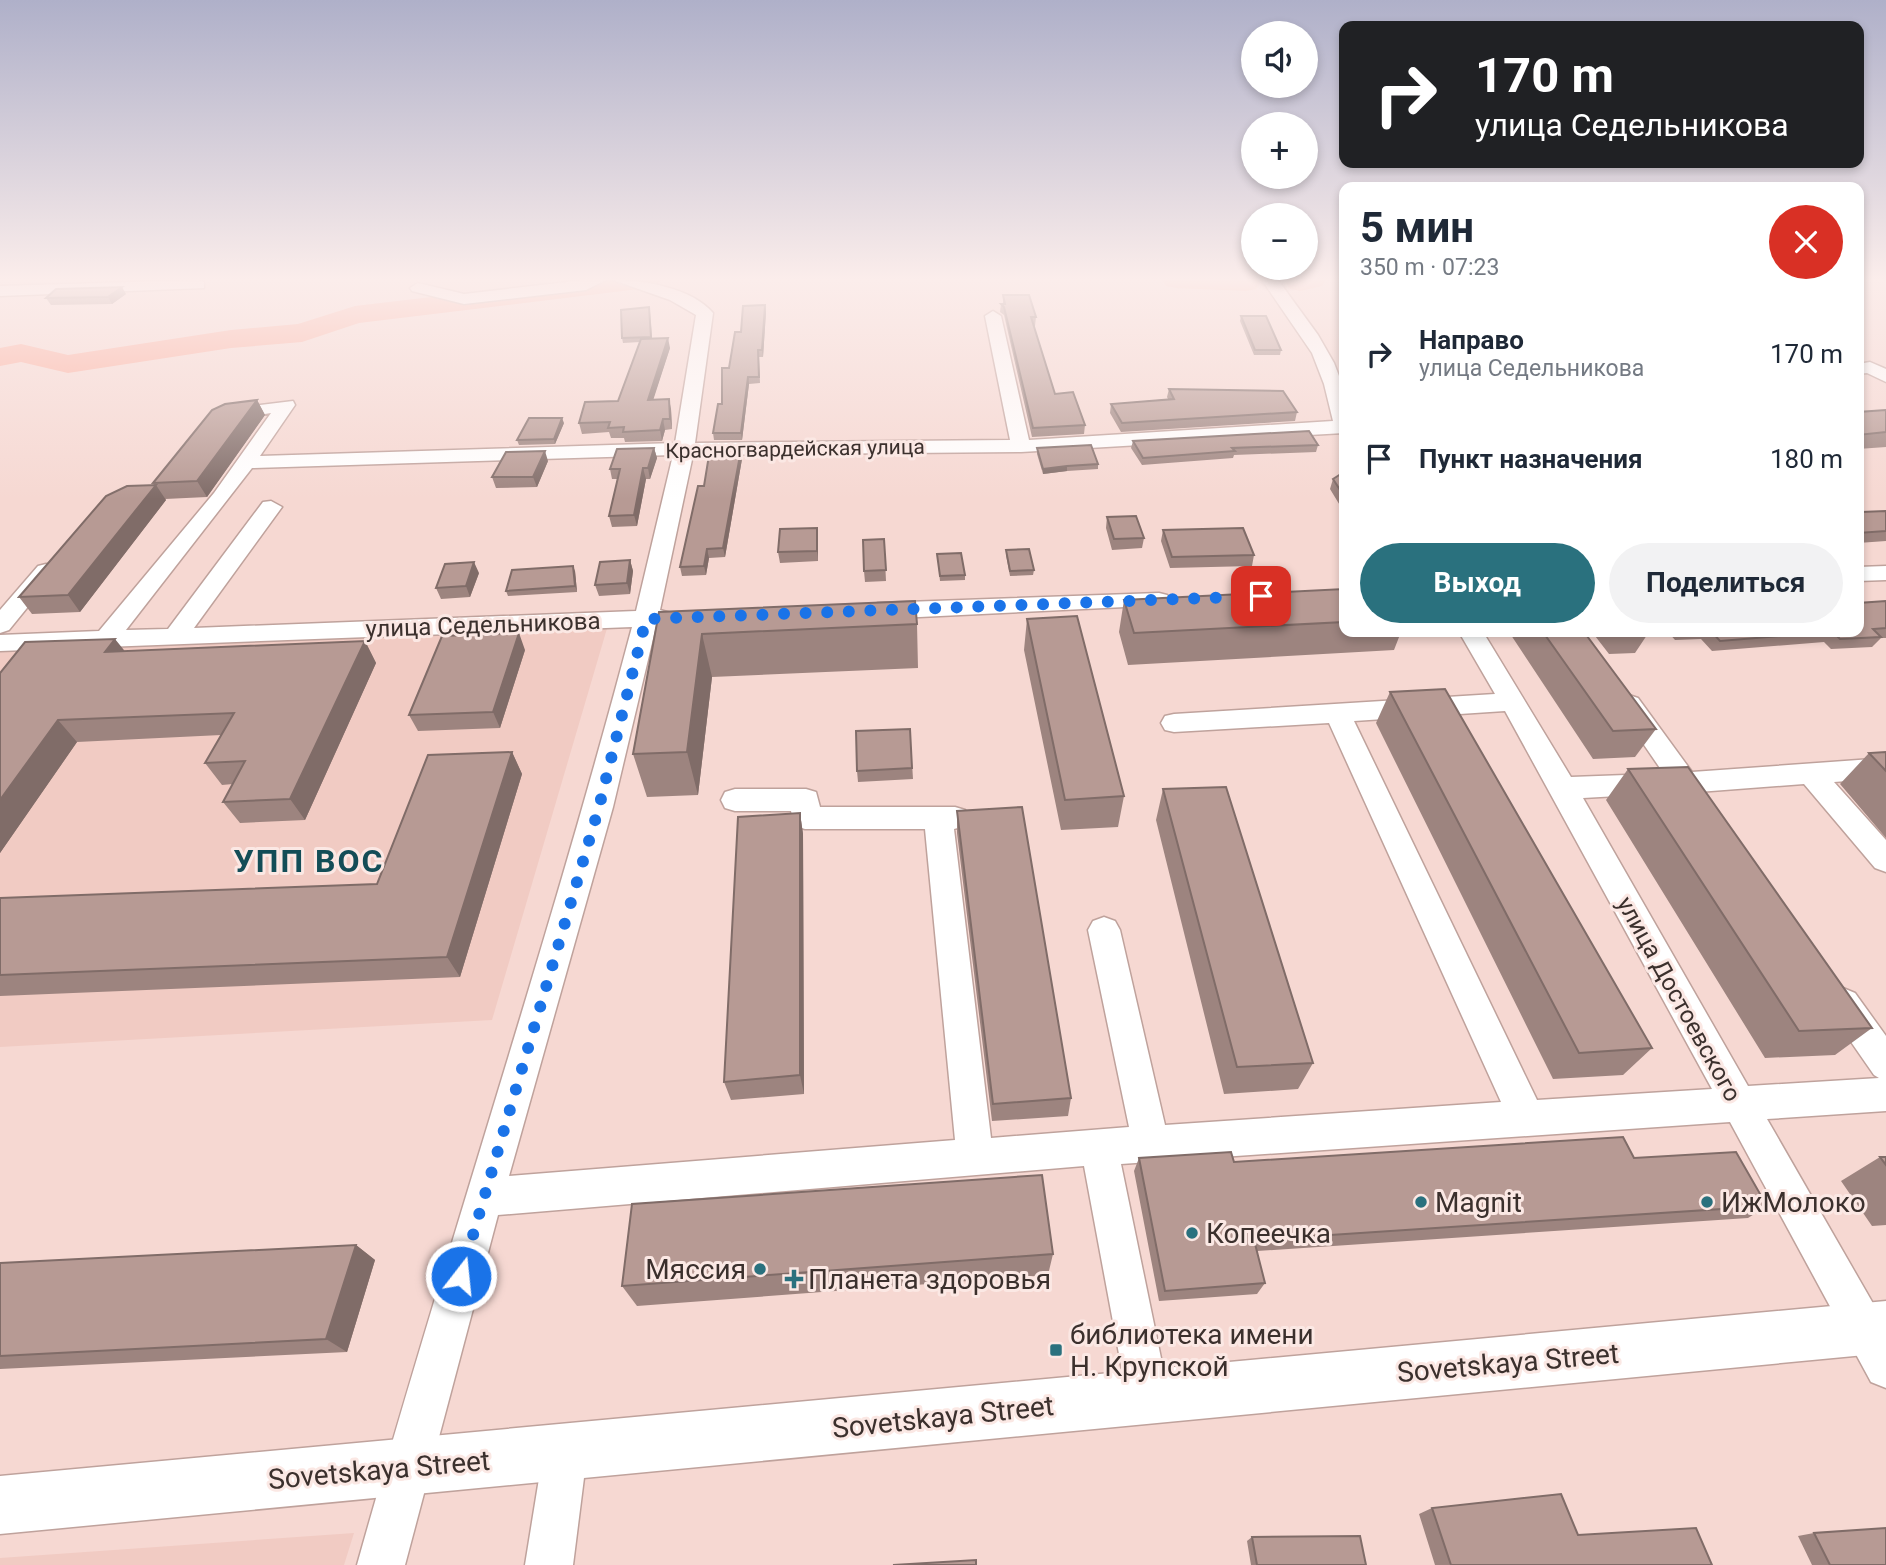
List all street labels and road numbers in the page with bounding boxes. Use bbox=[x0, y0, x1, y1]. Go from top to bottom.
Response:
street label: Красногвардейская улица bbox=[665, 435, 925, 463]
street label: улица Седельникова bbox=[365, 607, 601, 643]
street label: улица Достоевского bbox=[1611, 892, 1747, 1106]
street label: Sovetskaya Street bbox=[1396, 1337, 1620, 1389]
street label: Sovetskaya Street bbox=[831, 1389, 1055, 1445]
street label: Sovetskaya Street bbox=[267, 1444, 491, 1496]

